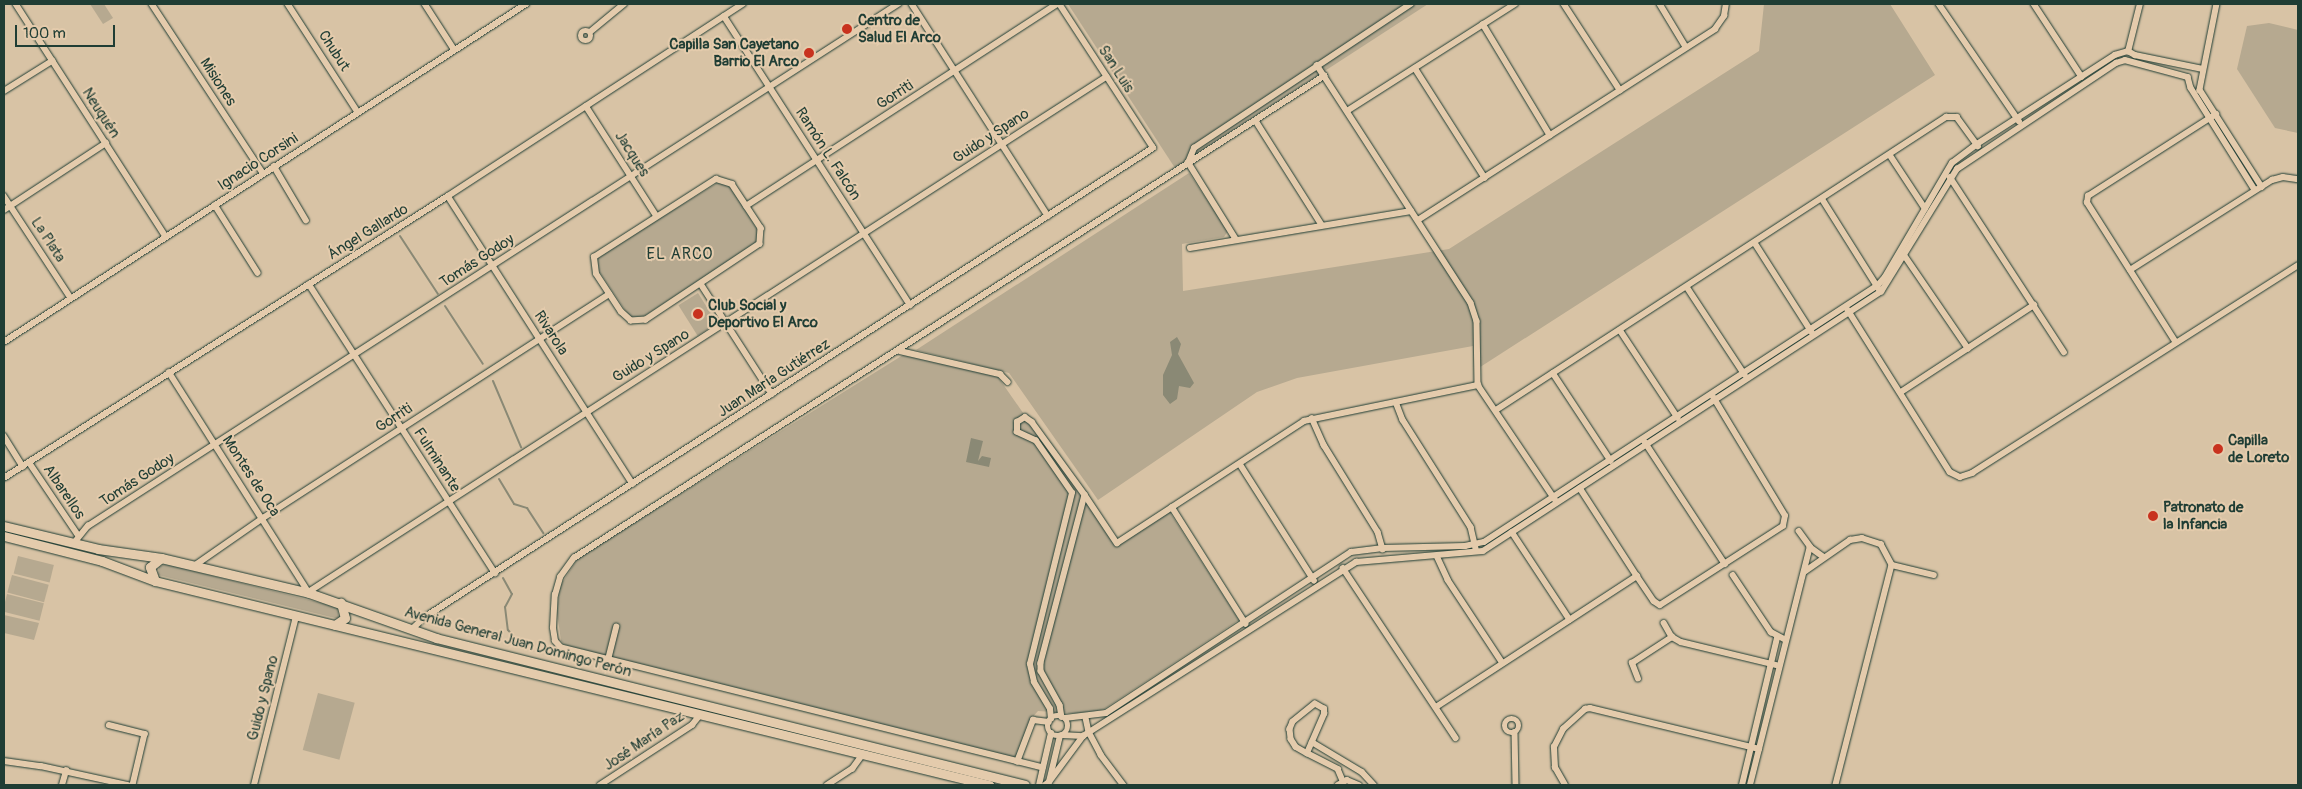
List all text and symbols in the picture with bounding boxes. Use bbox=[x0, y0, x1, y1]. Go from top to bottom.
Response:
place label: Centro de Salud El Arco bbox=[858, 11, 941, 46]
scale bar bbox=[18, 15, 118, 47]
marker: Centro de Salud El Arco bbox=[840, 22, 854, 36]
text: 100 m bbox=[23, 24, 66, 43]
street label: Chubut bbox=[314, 27, 354, 75]
place label: Capilla San Cayetano Barrio El Arco bbox=[669, 35, 799, 70]
street label: San Luis bbox=[1094, 42, 1138, 96]
marker: Capilla San Cayetano Barrio El Arco bbox=[803, 47, 815, 59]
street label: Misiones bbox=[196, 55, 240, 109]
street label: Gorriti bbox=[873, 77, 917, 113]
street label: Neuquén bbox=[78, 85, 124, 141]
street label: Ramón L. Falcón bbox=[791, 104, 865, 204]
street label: Guido y Spano bbox=[949, 105, 1033, 167]
street label: Jacques bbox=[611, 128, 653, 180]
street label: Ignacio Corsini bbox=[215, 129, 301, 195]
street label: Ángel Gallardo bbox=[324, 200, 412, 264]
street label: La Plata bbox=[27, 214, 69, 266]
street label: Tomás Godoy bbox=[436, 230, 518, 292]
district label: EL ARCO bbox=[646, 244, 714, 264]
place label: Club Social y Deportivo El Arco bbox=[708, 296, 818, 331]
street label: Rivarola bbox=[530, 307, 572, 359]
marker: Club Social y Deportivo El Arco bbox=[692, 308, 704, 320]
street label: Guido y Spano bbox=[609, 325, 693, 387]
street label: Juan María Gutiérrez bbox=[714, 335, 834, 421]
street label: Gorriti bbox=[372, 400, 416, 436]
street label: Fulminante bbox=[410, 425, 464, 495]
place label: Capilla de Loreto bbox=[2228, 431, 2289, 466]
street label: Montes de Oca bbox=[218, 432, 284, 520]
marker: Capilla de Loreto bbox=[2212, 443, 2224, 455]
street label: Tomás Godoy bbox=[96, 449, 178, 511]
street label: Albarellos bbox=[39, 461, 89, 523]
place label: Patronato de la Infancia bbox=[2163, 498, 2243, 533]
marker: Patronato de la Infancia bbox=[2147, 510, 2159, 522]
street label: Avenida General Juan Domingo Perón bbox=[402, 603, 634, 681]
street label: Guido y Spano bbox=[244, 653, 282, 743]
street label: José María Paz bbox=[600, 707, 688, 775]

